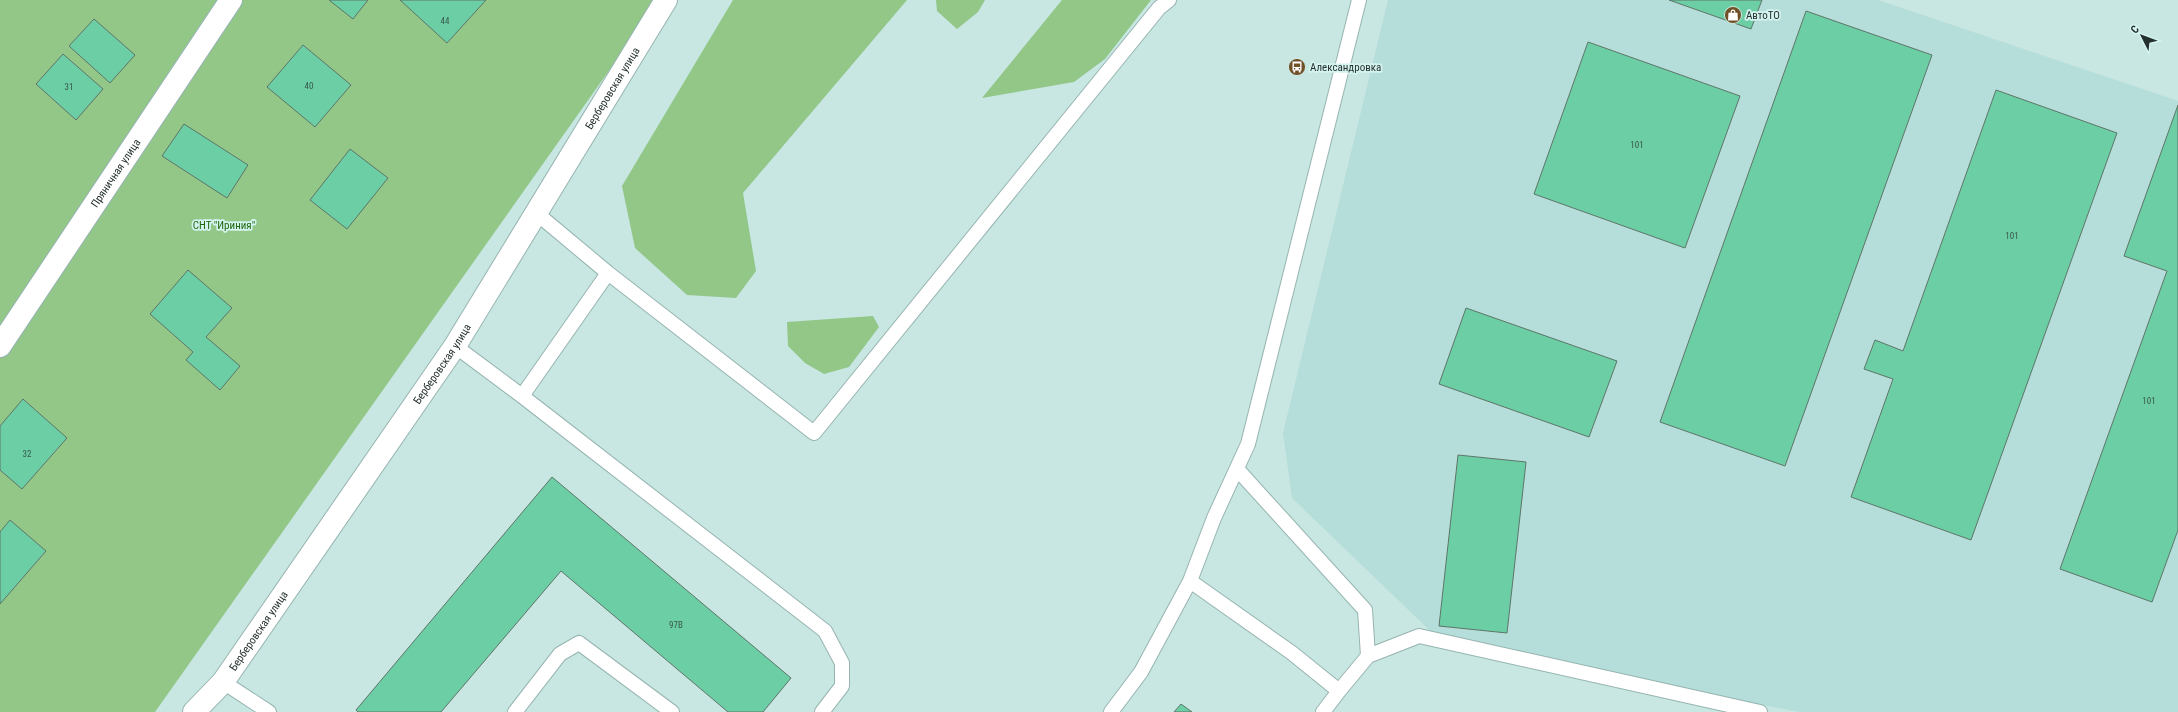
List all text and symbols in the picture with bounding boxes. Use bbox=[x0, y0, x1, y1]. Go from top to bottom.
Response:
shop icon: АвтоТО bbox=[1723, 5, 1743, 25]
place label: АвтоТО bbox=[1746, 9, 1780, 22]
house number: 44 bbox=[441, 16, 450, 26]
north arrow bbox=[2122, 16, 2162, 56]
text: С bbox=[2128, 23, 2142, 36]
street label: Берберовская улица bbox=[582, 45, 642, 132]
bus stop icon: Александровка bbox=[1287, 57, 1307, 77]
place label: Александровка bbox=[1310, 61, 1381, 74]
house number: 40 bbox=[305, 81, 313, 91]
house number: 31 bbox=[65, 82, 73, 92]
street label: Пряничная улица bbox=[88, 136, 143, 210]
house number: 101 bbox=[1630, 140, 1644, 150]
park label: СНТ "Ириния" bbox=[193, 219, 255, 232]
house number: 101 bbox=[2005, 231, 2019, 241]
street label: Берберовская улица bbox=[410, 321, 474, 406]
house number: 101 bbox=[2142, 396, 2156, 406]
house number: 32 bbox=[23, 449, 32, 459]
street label: Берберовская улица bbox=[226, 588, 290, 673]
house number: 97В bbox=[669, 620, 683, 630]

